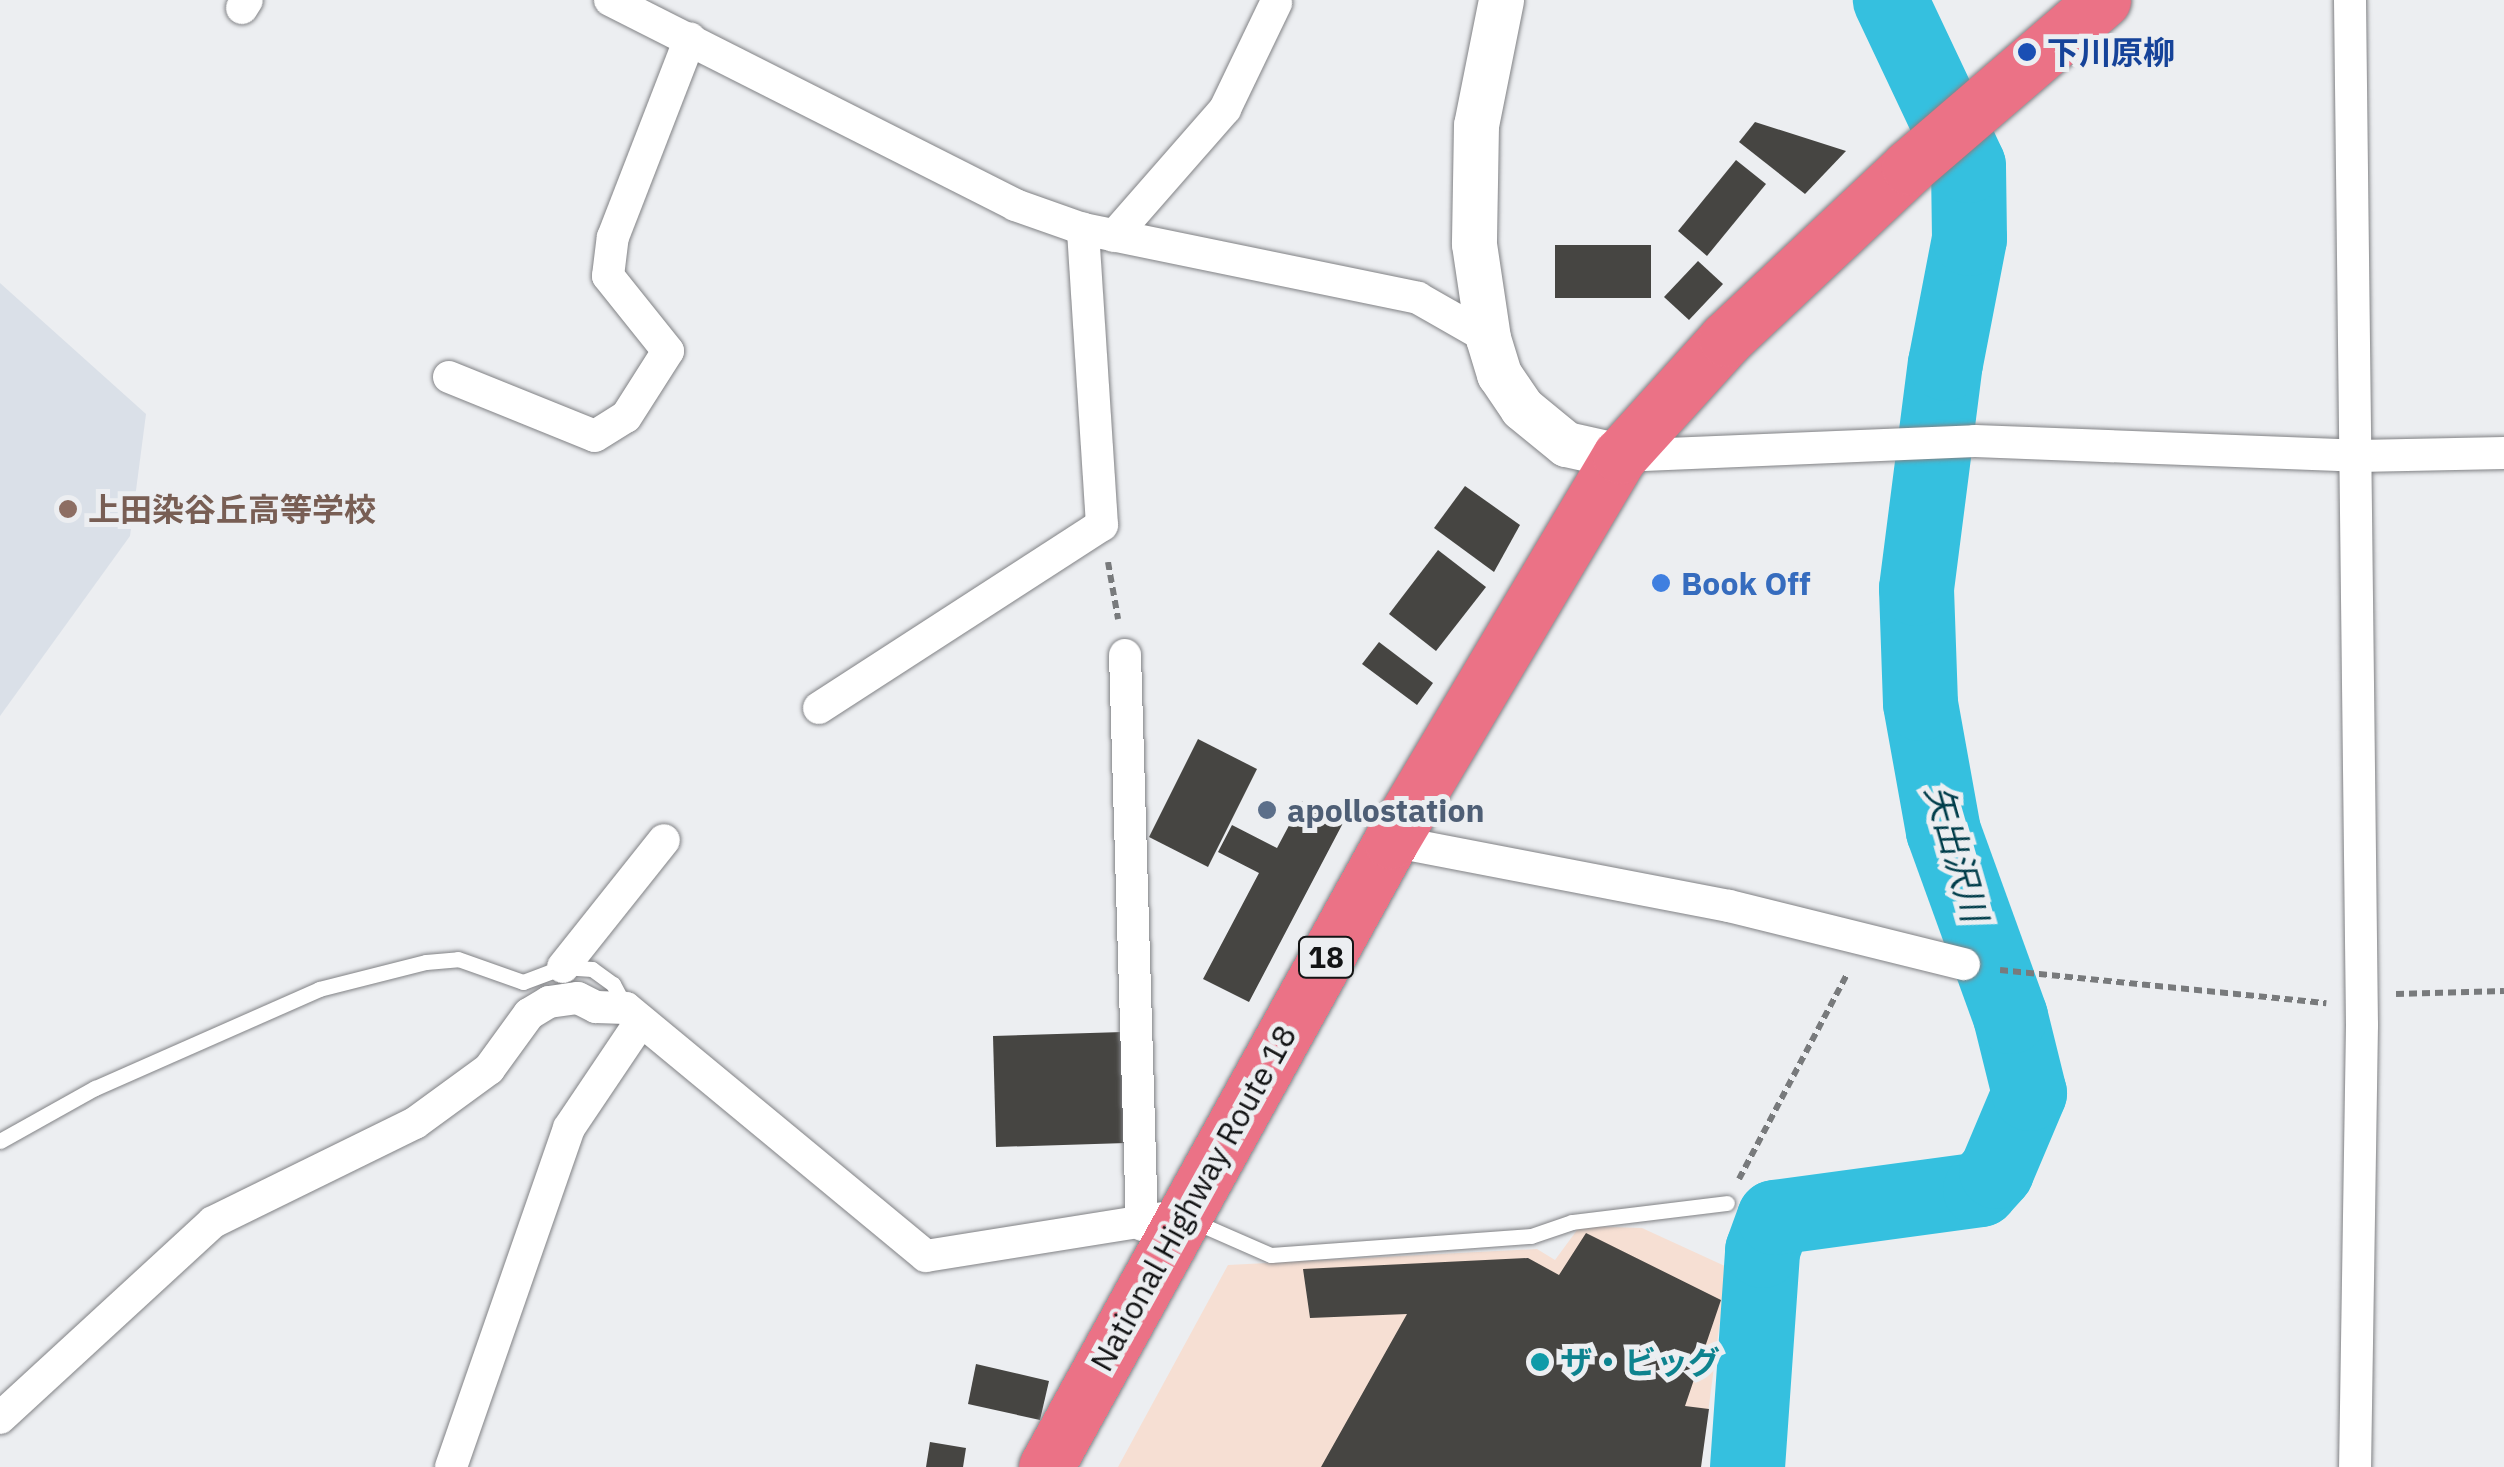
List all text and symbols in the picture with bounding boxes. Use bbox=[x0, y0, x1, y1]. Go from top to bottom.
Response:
place label: 下川原柳 bbox=[2047, 33, 2175, 71]
marker: 下川原柳 bbox=[2016, 41, 2038, 63]
place label: 上田染谷丘高等学校 bbox=[88, 490, 376, 528]
marker: 上田染谷丘高等学校 bbox=[57, 498, 79, 520]
place label: Book Off bbox=[1681, 564, 1811, 602]
marker: Book Off bbox=[1650, 572, 1672, 594]
water label: 矢出沢川 bbox=[1918, 780, 1996, 926]
place label: apollostation bbox=[1287, 791, 1485, 829]
marker: apollostation bbox=[1256, 799, 1278, 821]
road number: 18 bbox=[1296, 932, 1356, 982]
street label: National Highway Route 18 bbox=[1082, 1018, 1304, 1378]
place label: ザ・ビッグ bbox=[1560, 1343, 1720, 1381]
marker: ザ・ビッグ bbox=[1529, 1351, 1551, 1373]

